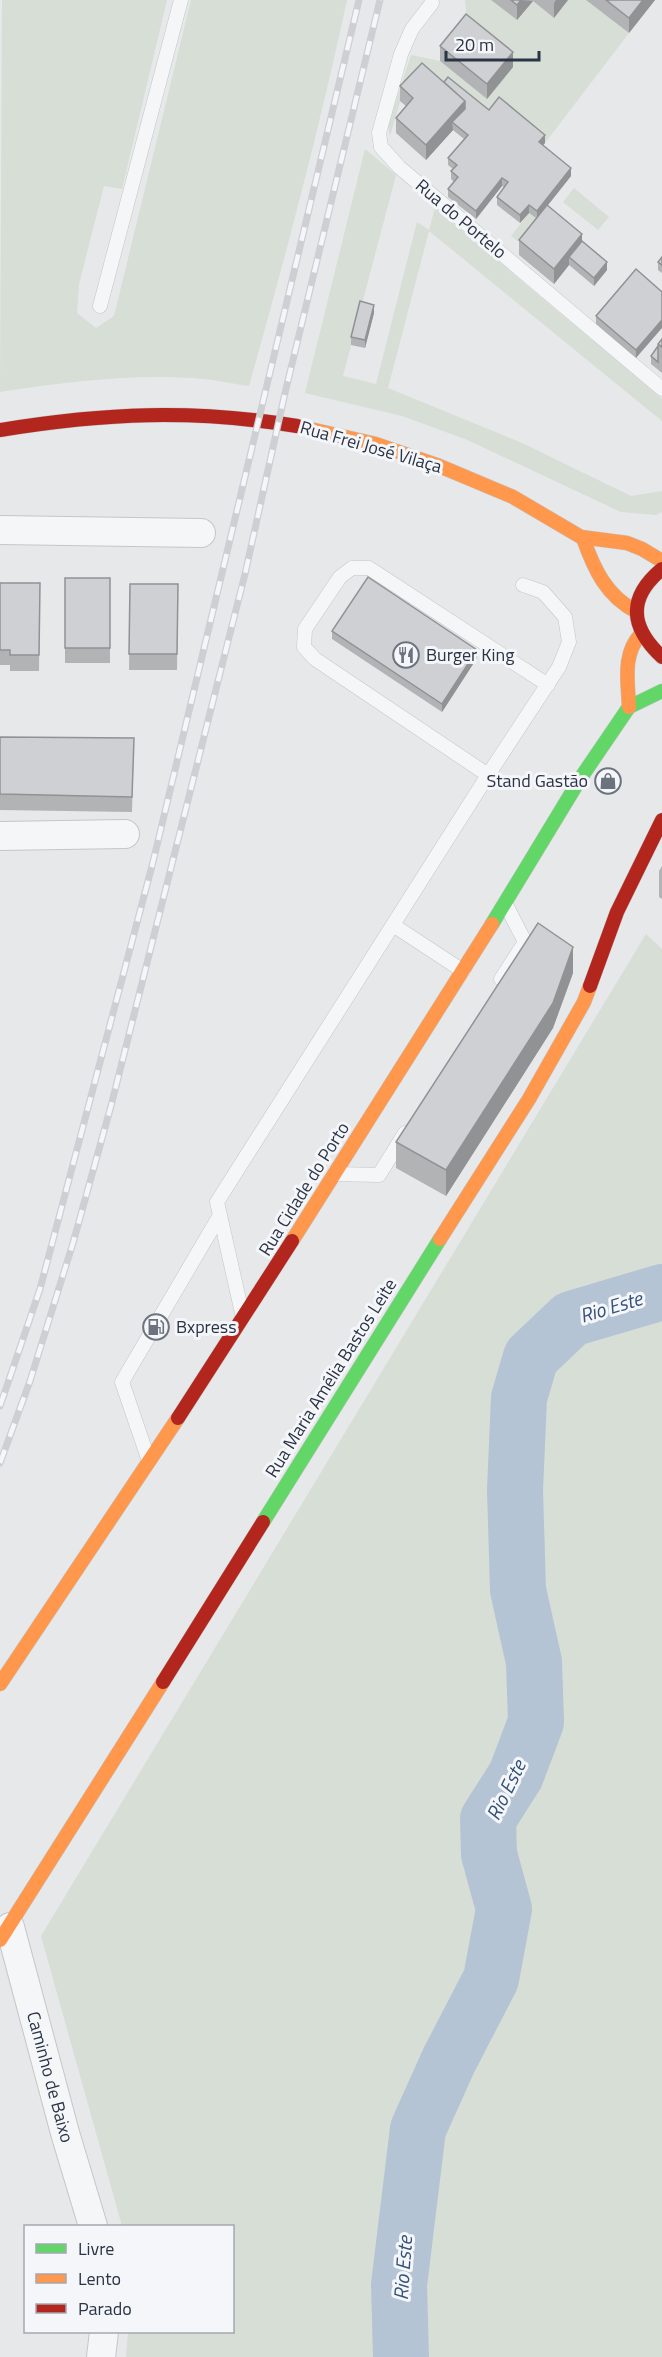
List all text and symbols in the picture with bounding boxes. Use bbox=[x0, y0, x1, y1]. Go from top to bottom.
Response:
scale bar bbox=[446, 24, 539, 62]
text: 20 m bbox=[455, 31, 494, 58]
street label: Rua do Portelo bbox=[410, 172, 513, 265]
street label: Rua Frei José Vilaça bbox=[297, 413, 445, 480]
restaurant icon: Burger King bbox=[391, 640, 421, 670]
place label: Burger King bbox=[426, 641, 514, 668]
shop icon: Stand Gastāo bbox=[593, 766, 623, 796]
place label: Stand Gastāo bbox=[487, 767, 588, 794]
street label: Rua Cidade do Porto bbox=[251, 1116, 356, 1261]
street label: Rua Maria Amélia Bastos Leite bbox=[258, 1273, 403, 1483]
water label: Rio Este bbox=[576, 1282, 648, 1331]
fuel station icon: Bxpress bbox=[141, 1312, 171, 1342]
place label: Bxpress bbox=[176, 1313, 237, 1340]
water label: Rio Este bbox=[478, 1753, 534, 1825]
street label: Caminho de Baixo bbox=[20, 2008, 81, 2145]
legend bbox=[24, 2225, 234, 2333]
water label: Rio Este bbox=[385, 2233, 420, 2301]
text: Livre bbox=[78, 2235, 114, 2262]
text: Lento bbox=[78, 2265, 121, 2292]
text: Parado bbox=[78, 2295, 132, 2322]

